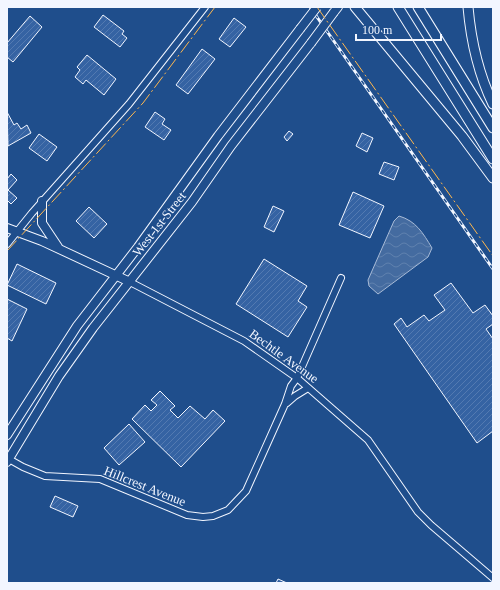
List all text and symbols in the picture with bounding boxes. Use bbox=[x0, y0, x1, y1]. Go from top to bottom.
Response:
scale bar bbox=[356, 16, 441, 42]
text: 100 m bbox=[362, 23, 393, 37]
street label: West 1st Street bbox=[129, 188, 189, 259]
street label: Bechtle Avenue bbox=[247, 326, 322, 386]
street label: Hillcrest Avenue bbox=[102, 463, 188, 509]

